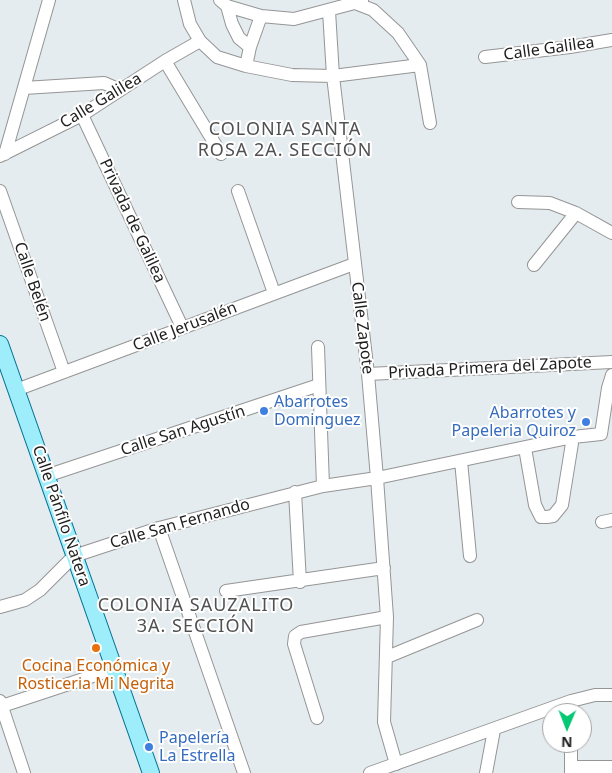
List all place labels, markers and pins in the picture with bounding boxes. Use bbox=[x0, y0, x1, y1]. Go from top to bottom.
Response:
place label: Abarrotes Dominguez bbox=[274, 392, 360, 430]
place label: Abarrotes y Papeleria Quiroz bbox=[452, 403, 576, 441]
marker: Abarrotes Dominguez bbox=[258, 405, 270, 417]
marker: Abarrotes y Papeleria Quiroz bbox=[580, 416, 592, 428]
marker: Cocina Económica y Rosticeria Mi Negrita bbox=[90, 642, 102, 654]
place label: Cocina Económica y Rosticeria Mi Negrita bbox=[17, 656, 175, 694]
place label: Papelería La Estrella bbox=[159, 728, 235, 766]
marker: Papelería La Estrella bbox=[143, 741, 155, 753]

